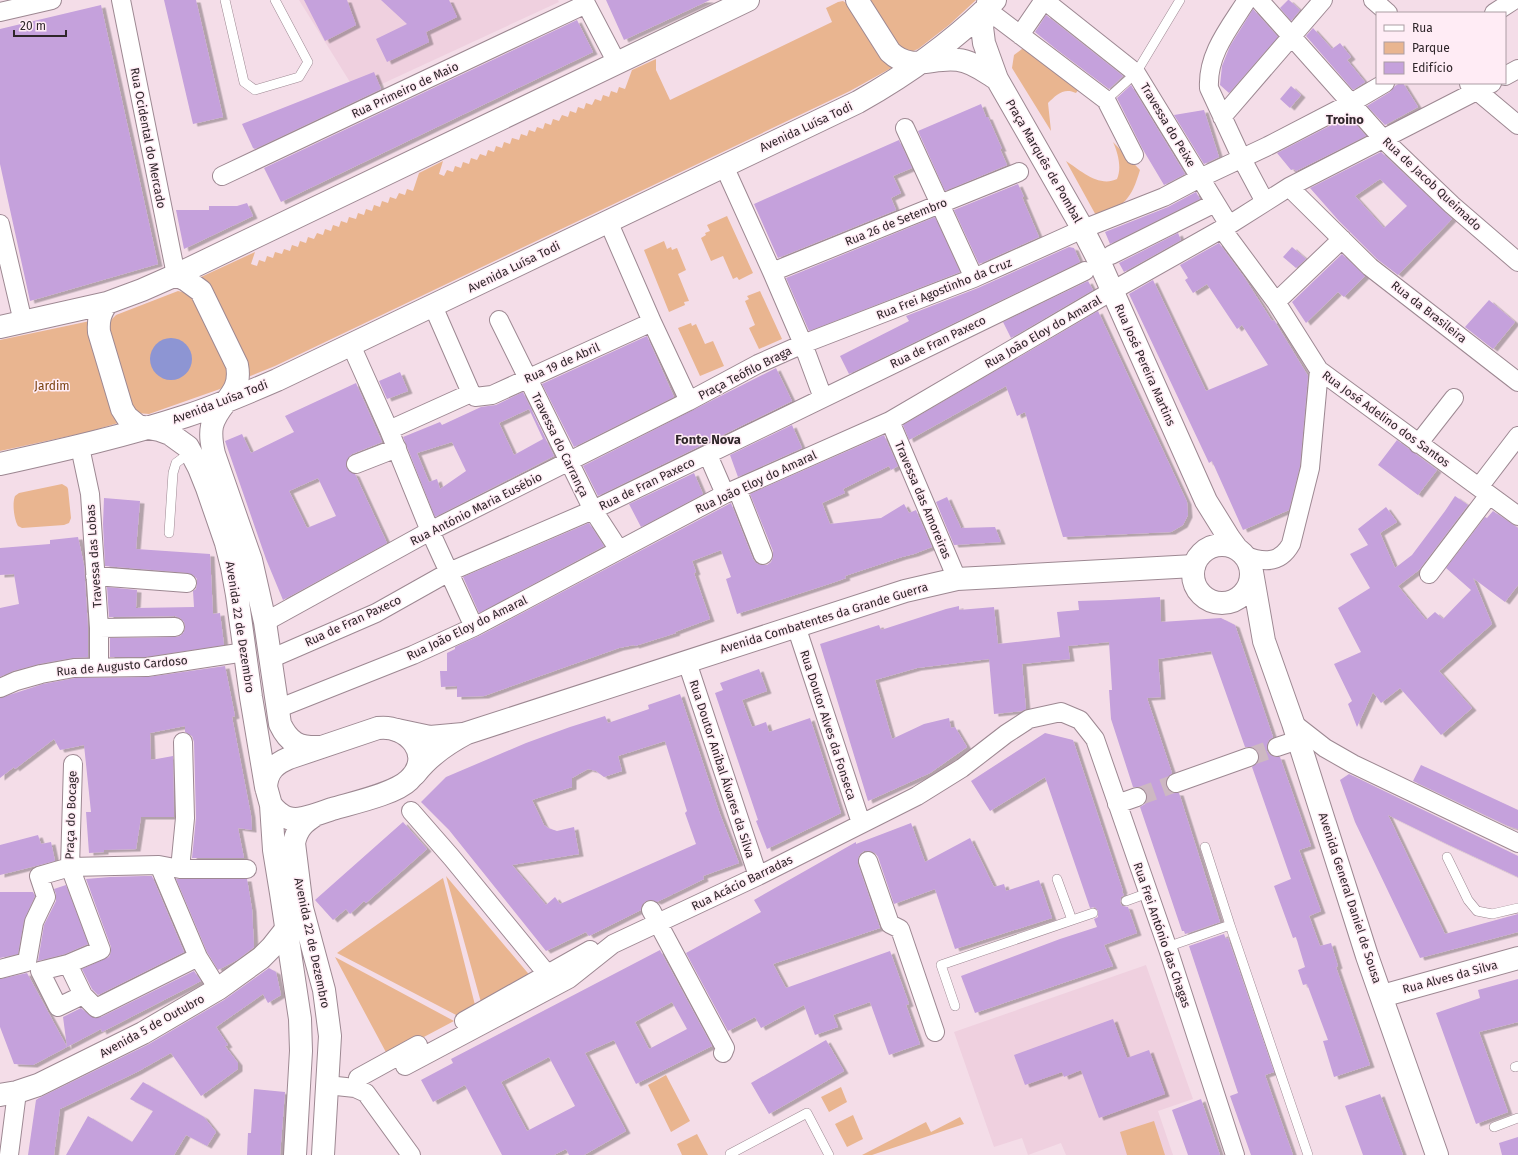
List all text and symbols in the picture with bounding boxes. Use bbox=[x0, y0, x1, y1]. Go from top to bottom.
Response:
scale bar bbox=[14, 12, 66, 38]
legend bbox=[1376, 12, 1506, 84]
text: 20 m bbox=[20, 19, 46, 33]
text: Rua bbox=[1412, 21, 1433, 35]
text: Parque bbox=[1412, 41, 1450, 55]
street label: Rua Primeiro de Maio bbox=[349, 59, 461, 121]
text: Edifício bbox=[1412, 61, 1453, 75]
street label: Rua Ocidental do Mercado bbox=[127, 66, 169, 210]
street label: Travessa do Peixe bbox=[1137, 80, 1199, 170]
street label: Praça Marquês de Pombal bbox=[1003, 97, 1085, 226]
street label: Avenida Luísa Todi bbox=[757, 99, 855, 155]
district label: Troino bbox=[1326, 112, 1364, 127]
street label: Rua de Jacob Queimado bbox=[1380, 135, 1484, 233]
street label: Rua 26 de Setembro bbox=[843, 195, 949, 249]
street label: Avenida Luísa Todi bbox=[466, 239, 562, 295]
street label: Rua Frei Agostinho da Cruz bbox=[874, 255, 1014, 323]
street label: Rua da Brasileira bbox=[1388, 278, 1470, 346]
street label: Rua João Eloy do Amaral bbox=[982, 293, 1104, 371]
street label: Rua José Pereira Martins bbox=[1112, 302, 1178, 429]
street label: Rua de Fran Paxeco bbox=[888, 313, 988, 371]
street label: Rua 19 de Abril bbox=[522, 340, 602, 386]
street label: Praça Teófilo Braga bbox=[696, 343, 794, 403]
street label: Rua José Adelino dos Santos bbox=[1319, 368, 1453, 470]
street label: Avenida Luísa Todi bbox=[170, 377, 270, 427]
park label: Jardim bbox=[34, 379, 70, 393]
street label: Travessa do Carrança bbox=[529, 390, 591, 500]
district label: Fonte Nova bbox=[675, 432, 741, 447]
street label: Travessa das Amoreiras bbox=[892, 439, 954, 561]
street label: Rua João Eloy do Amaral bbox=[693, 448, 819, 516]
street label: Rua de Fran Paxeco bbox=[597, 455, 697, 513]
street label: Rua António Maria Eusébio bbox=[408, 470, 544, 548]
street label: Travessa das Lobas bbox=[83, 503, 105, 608]
street label: Avenida 22 de Dezembro bbox=[223, 560, 257, 694]
street label: Avenida Combatentes da Grande Guerra bbox=[718, 580, 930, 656]
street label: Rua de Fran Paxeco bbox=[303, 592, 403, 650]
street label: Rua João Eloy do Amaral bbox=[404, 593, 530, 663]
street label: Rua Doutor Alves da Fonseca bbox=[797, 648, 859, 802]
street label: Rua de Augusto Cardoso bbox=[56, 653, 188, 679]
street label: Rua Doutor Aníbal Álvares da Silva bbox=[686, 678, 758, 860]
street label: Praça do Bocage bbox=[62, 770, 80, 860]
street label: Avenida General Daniel de Sousa bbox=[1316, 811, 1384, 985]
street label: Rua Acácio Barradas bbox=[689, 852, 795, 914]
street label: Rua Frei António das Chagas bbox=[1130, 860, 1194, 1010]
street label: Avenida 22 de Dezembro bbox=[291, 876, 333, 1010]
street label: Rua Alves da Silva bbox=[1401, 958, 1499, 996]
street label: Avenida 5 de Outubro bbox=[97, 991, 207, 1061]

